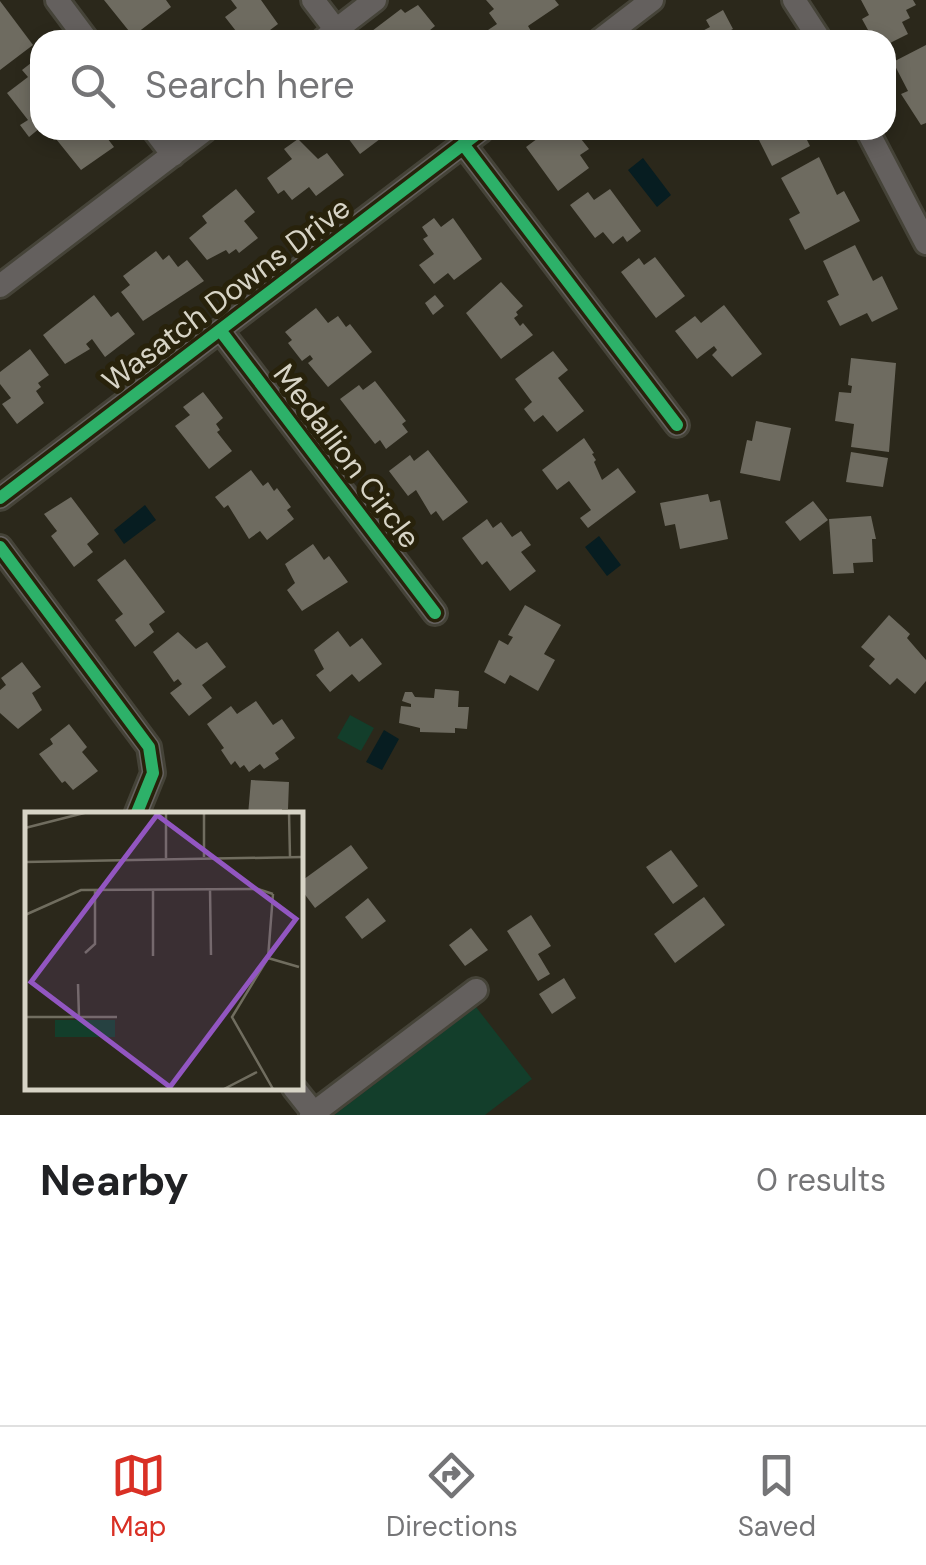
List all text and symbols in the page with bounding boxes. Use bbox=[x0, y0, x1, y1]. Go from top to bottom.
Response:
search box bbox=[30, 30, 896, 140]
icon: search bbox=[65, 58, 120, 113]
text: Search here bbox=[145, 60, 355, 110]
street label: Wasatch Downs Drive bbox=[94, 188, 358, 400]
street label: Medallion Circle bbox=[265, 356, 429, 556]
inset map bbox=[25, 812, 302, 1090]
text: Nearby bbox=[40, 1153, 189, 1208]
text: 0 results bbox=[756, 1159, 886, 1201]
tab: Map bbox=[110, 1448, 166, 1545]
tab: Directions bbox=[386, 1448, 518, 1545]
tab: Saved bbox=[738, 1448, 816, 1545]

